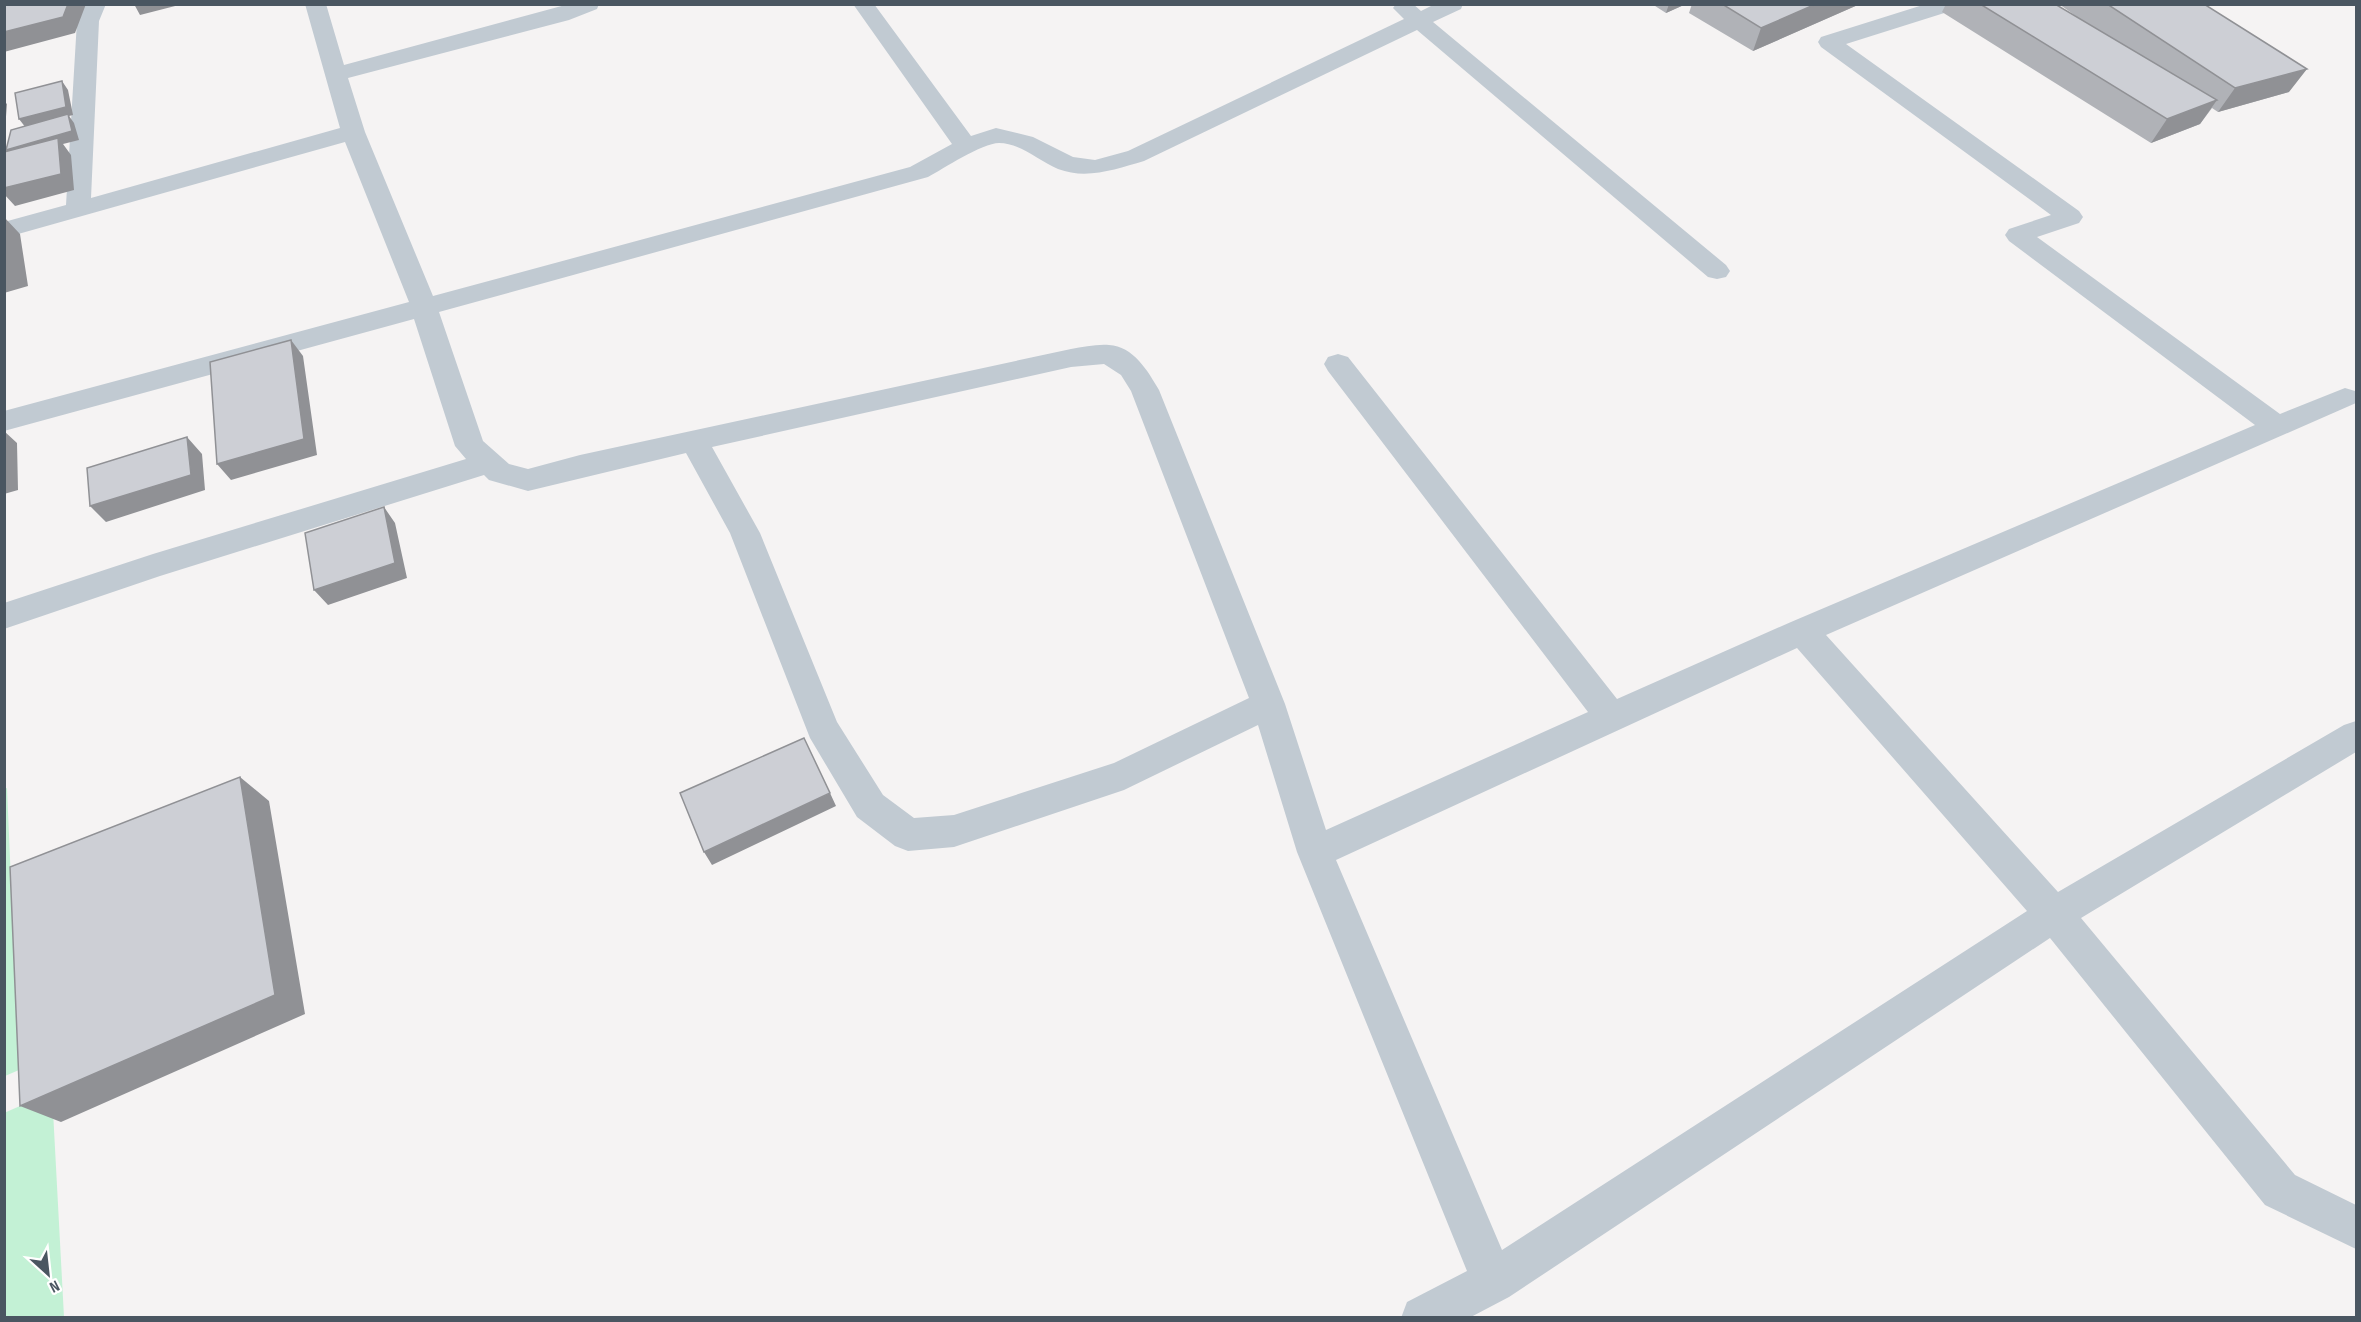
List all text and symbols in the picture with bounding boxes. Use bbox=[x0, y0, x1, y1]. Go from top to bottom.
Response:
north arrow bbox=[18, 1244, 78, 1304]
text: N bbox=[46, 1276, 62, 1296]

